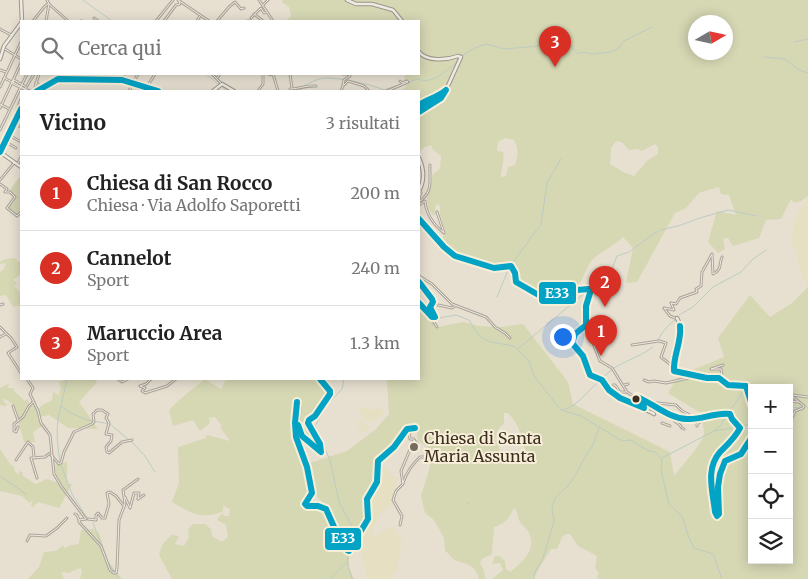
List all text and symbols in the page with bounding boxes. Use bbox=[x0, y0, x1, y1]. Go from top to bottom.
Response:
north arrow bbox=[688, 15, 733, 60]
search box bbox=[20, 20, 420, 75]
pin: 3 bbox=[539, 26, 571, 67]
icon: search bbox=[38, 34, 66, 62]
text: Cerca qui bbox=[78, 36, 162, 60]
text: Vicino bbox=[40, 109, 106, 136]
text: 3 risultati bbox=[326, 113, 400, 133]
text: Chiesa di San Rocco bbox=[87, 171, 272, 195]
text: 1 bbox=[52, 183, 60, 203]
text: 200 m bbox=[350, 183, 400, 203]
text: Chiesa · Via Adolfo Saporetti bbox=[87, 195, 301, 215]
text: Cannelot bbox=[87, 246, 171, 270]
text: 2 bbox=[51, 258, 61, 278]
text: 240 m bbox=[351, 258, 400, 278]
pin: 2 bbox=[589, 266, 621, 307]
text: Sport bbox=[87, 270, 129, 290]
line badge: E33 bbox=[538, 281, 577, 305]
text: E33 bbox=[545, 284, 569, 302]
pin: 1 bbox=[585, 315, 617, 356]
text: Maruccio Area bbox=[87, 321, 222, 345]
your location bbox=[550, 324, 576, 350]
text: 3 bbox=[51, 333, 61, 353]
text: 1.3 km bbox=[350, 333, 400, 353]
text: Sport bbox=[87, 345, 129, 365]
map controls bbox=[748, 384, 793, 564]
button: + bbox=[748, 384, 793, 429]
unlabelled marker bbox=[631, 394, 641, 404]
place label: Chiesa di Santa Maria Assunta bbox=[424, 428, 542, 466]
button: − bbox=[748, 429, 793, 474]
marker: Chiesa di Santa Maria Assunta bbox=[408, 441, 420, 453]
button: locate bbox=[748, 474, 793, 519]
button: layers bbox=[748, 519, 793, 564]
line badge: E33 bbox=[324, 527, 362, 551]
text: E33 bbox=[331, 529, 355, 547]

